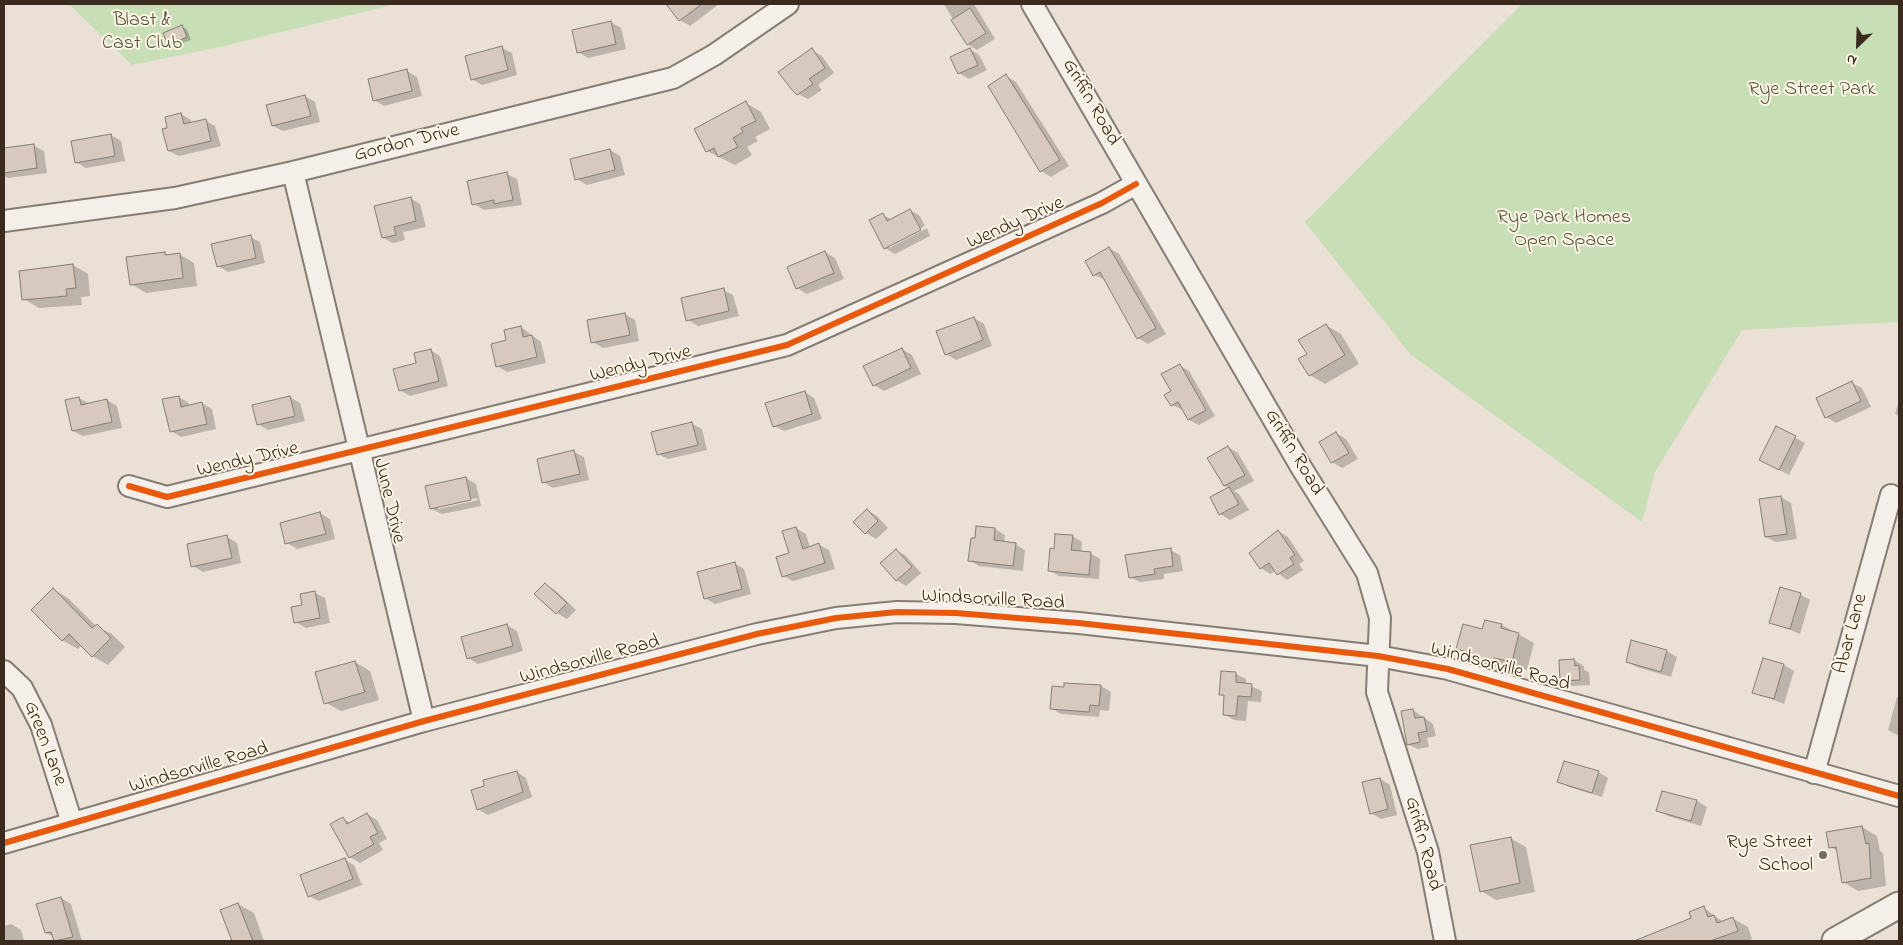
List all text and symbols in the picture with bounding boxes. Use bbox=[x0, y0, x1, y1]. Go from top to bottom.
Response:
park label: Blast & Cast Club bbox=[102, 10, 182, 57]
north arrow bbox=[1833, 20, 1883, 70]
text: N bbox=[1843, 48, 1860, 71]
street label: Griffin Road bbox=[1056, 55, 1124, 151]
park label: Rye Street Park bbox=[1748, 79, 1876, 103]
street label: Gordon Drive bbox=[352, 119, 462, 169]
street label: Wendy Drive bbox=[964, 192, 1068, 256]
park label: Rye Park Homes Open Space bbox=[1497, 207, 1631, 254]
street label: Wendy Drive bbox=[588, 341, 694, 389]
street label: Griffin Road bbox=[1258, 406, 1328, 500]
street label: Wendy Drive bbox=[195, 438, 301, 484]
street label: June Drive bbox=[367, 456, 409, 546]
street label: Windsorville Road bbox=[921, 585, 1065, 617]
street label: Abar Lane bbox=[1830, 591, 1874, 677]
street label: Windsorville Road bbox=[518, 631, 662, 691]
street label: Windsorville Road bbox=[1428, 638, 1572, 698]
street label: Green Lane bbox=[17, 698, 71, 790]
street label: Windsorville Road bbox=[127, 738, 271, 800]
street label: Griffin Road bbox=[1398, 795, 1446, 893]
place label: Rye Street School bbox=[1726, 832, 1813, 879]
marker: Rye Street School bbox=[1817, 849, 1829, 861]

